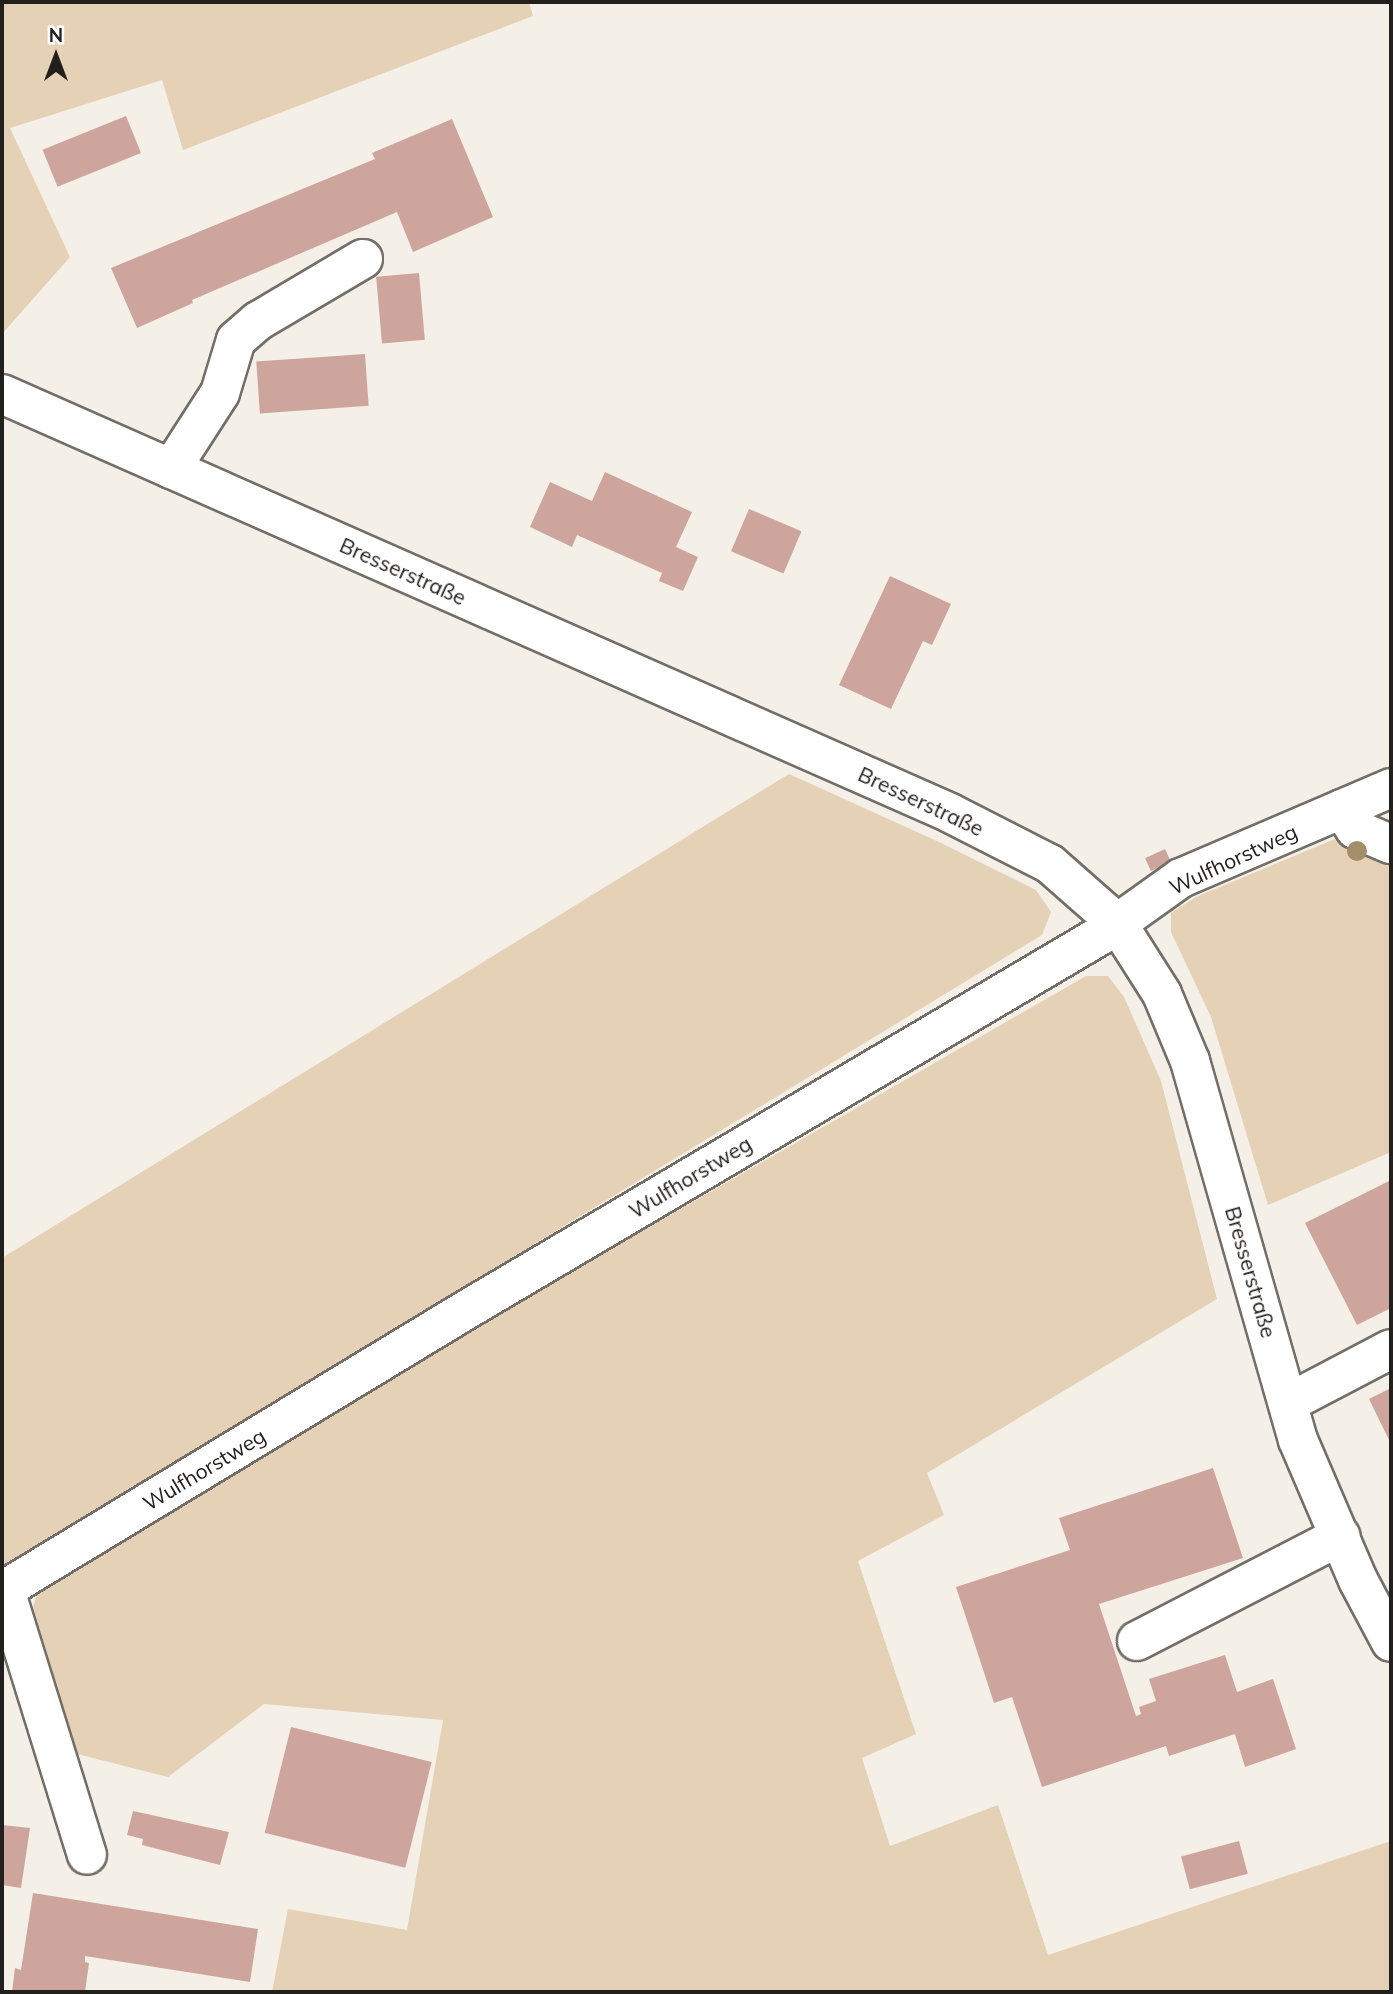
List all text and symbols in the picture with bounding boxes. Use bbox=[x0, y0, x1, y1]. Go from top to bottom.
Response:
north arrow bbox=[21, 21, 91, 91]
text: N bbox=[49, 23, 63, 47]
street label: Bresserstraße bbox=[336, 532, 470, 610]
street label: Bresserstraße bbox=[854, 761, 988, 841]
street label: Wulfhorstweg bbox=[1165, 818, 1301, 900]
street label: Wulfhorstweg bbox=[624, 1131, 756, 1223]
street label: Bresserstraße bbox=[1220, 1203, 1282, 1341]
street label: Wulfhorstweg bbox=[138, 1423, 270, 1515]

